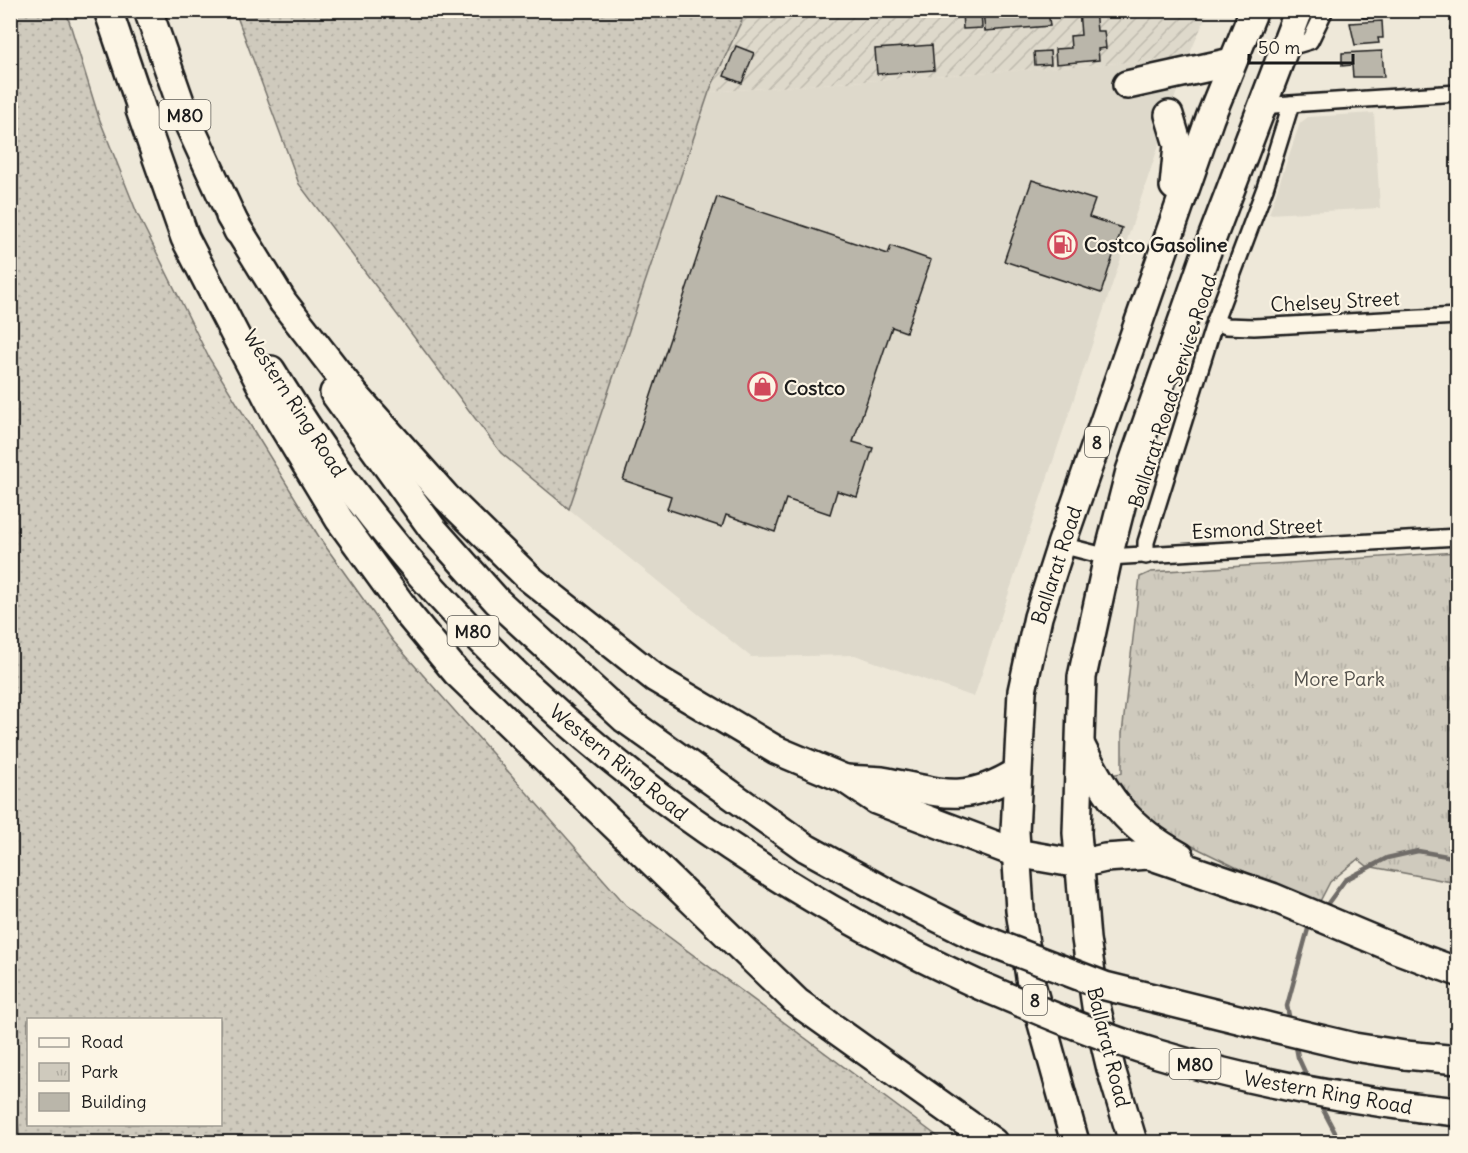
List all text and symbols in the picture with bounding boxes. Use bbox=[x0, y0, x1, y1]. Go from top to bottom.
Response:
scale bar bbox=[1249, 27, 1352, 65]
text: 50 m bbox=[1258, 36, 1300, 59]
road number: M80 bbox=[160, 100, 210, 130]
fuel station icon: Costco Gasoline bbox=[1047, 228, 1079, 260]
place label: Costco Gasoline bbox=[1084, 232, 1228, 257]
street label: Ballarat Road Service Road bbox=[1122, 271, 1222, 511]
street label: Chelsey Street bbox=[1270, 285, 1400, 317]
street label: Western Ring Road bbox=[238, 325, 352, 482]
shop icon: Costco bbox=[747, 371, 779, 403]
place label: Costco bbox=[784, 375, 845, 400]
road number: 8 bbox=[1085, 427, 1109, 457]
street label: Ballarat Road bbox=[1025, 503, 1087, 627]
street label: Esmond Street bbox=[1191, 512, 1323, 544]
road number: M80 bbox=[448, 616, 498, 646]
park label: More Park bbox=[1293, 666, 1385, 691]
street label: Western Ring Road bbox=[545, 699, 693, 826]
street label: Ballarat Road bbox=[1082, 984, 1136, 1110]
road number: 8 bbox=[1023, 985, 1047, 1015]
legend bbox=[27, 1018, 222, 1126]
text: Road bbox=[81, 1030, 124, 1053]
road number: M80 bbox=[1170, 1049, 1220, 1079]
text: Park bbox=[81, 1060, 118, 1083]
street label: Western Ring Road bbox=[1242, 1065, 1414, 1119]
text: Building bbox=[81, 1090, 146, 1113]

